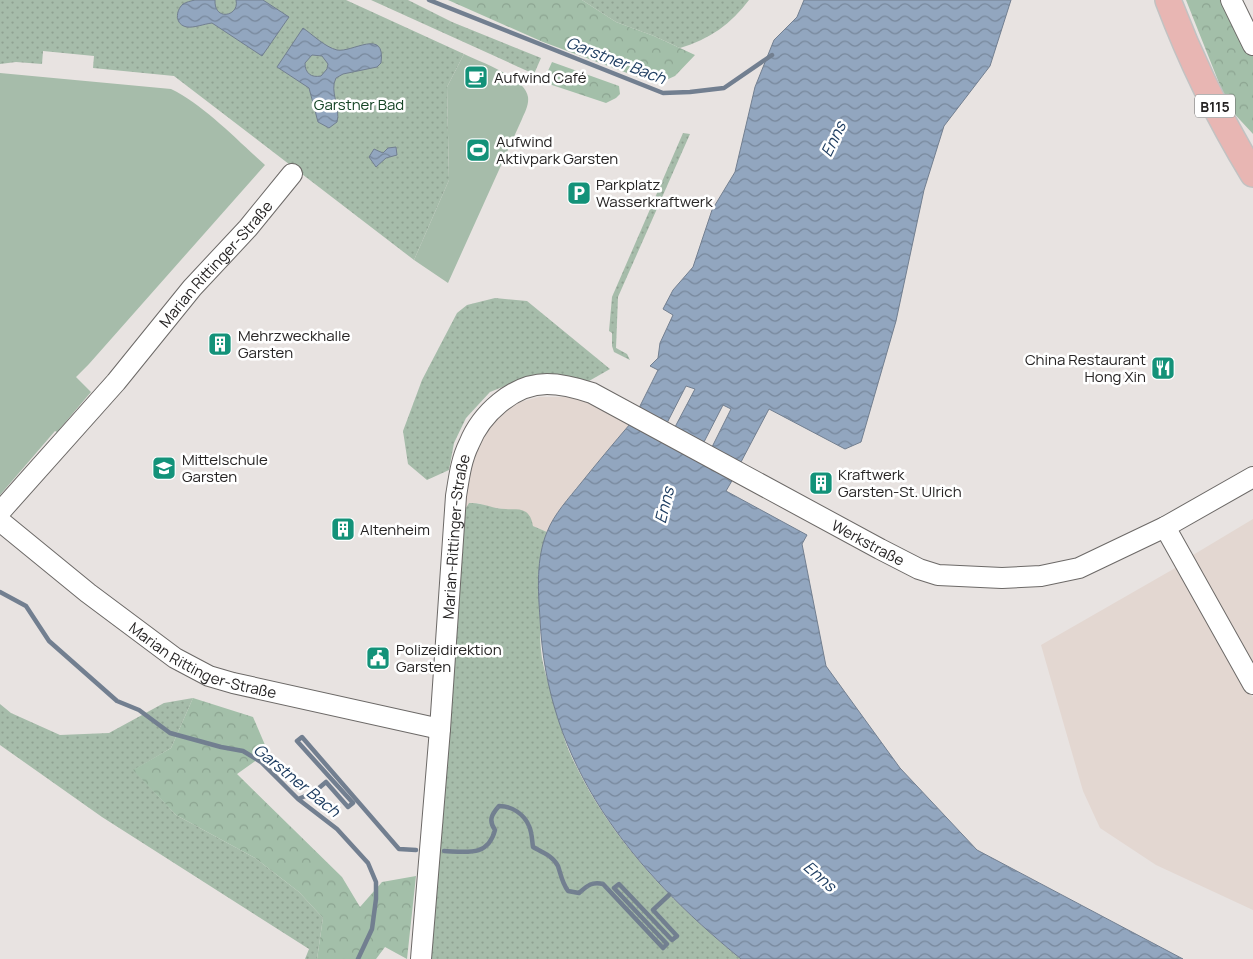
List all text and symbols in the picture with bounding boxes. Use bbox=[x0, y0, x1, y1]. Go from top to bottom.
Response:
water label: Garstner Bach bbox=[563, 31, 670, 89]
cafe icon: Aufwind Café bbox=[463, 64, 489, 90]
place label: Aufwind Café bbox=[494, 67, 587, 88]
park label: Garstner Bad bbox=[314, 94, 404, 115]
road number: B115 bbox=[1195, 94, 1235, 118]
water label: Enns bbox=[815, 116, 852, 160]
place label: Aufwind Aktivpark Garsten bbox=[496, 131, 618, 169]
sports icon: Aufwind Aktivpark Garsten bbox=[465, 137, 491, 163]
place label: Parkplatz Wasserkraftwerk bbox=[596, 174, 713, 212]
parking icon: Parkplatz Wasserkraftwerk bbox=[566, 180, 592, 206]
street label: Marian Rittinger-Straße bbox=[154, 196, 277, 331]
place label: Mehrzweckhalle Garsten bbox=[238, 325, 351, 363]
building icon: Mehrzweckhalle Garsten bbox=[207, 331, 233, 357]
place label: China Restaurant Hong Xin bbox=[1025, 349, 1146, 387]
restaurant icon: China Restaurant Hong Xin bbox=[1150, 355, 1176, 381]
place label: Mittelschule Garsten bbox=[182, 449, 268, 487]
street label: Marian-Rittinger-Straße bbox=[437, 451, 475, 620]
school or university icon: Mittelschule Garsten bbox=[151, 455, 177, 481]
place label: Kraftwerk Garsten-St. Ulrich bbox=[838, 464, 962, 502]
building icon: Kraftwerk Garsten-St. Ulrich bbox=[808, 470, 834, 496]
water label: Enns bbox=[649, 483, 679, 525]
street label: Werkstraße bbox=[828, 514, 908, 570]
building icon: Altenheim bbox=[330, 516, 356, 542]
place label: Altenheim bbox=[360, 519, 430, 540]
street label: Marian Rittinger-Straße bbox=[125, 617, 279, 703]
place label: Polizeidirektion Garsten bbox=[396, 639, 502, 677]
public building icon: Polizeidirektion Garsten bbox=[365, 645, 391, 671]
water label: Garstner Bach bbox=[249, 738, 345, 822]
water label: Enns bbox=[799, 856, 842, 897]

